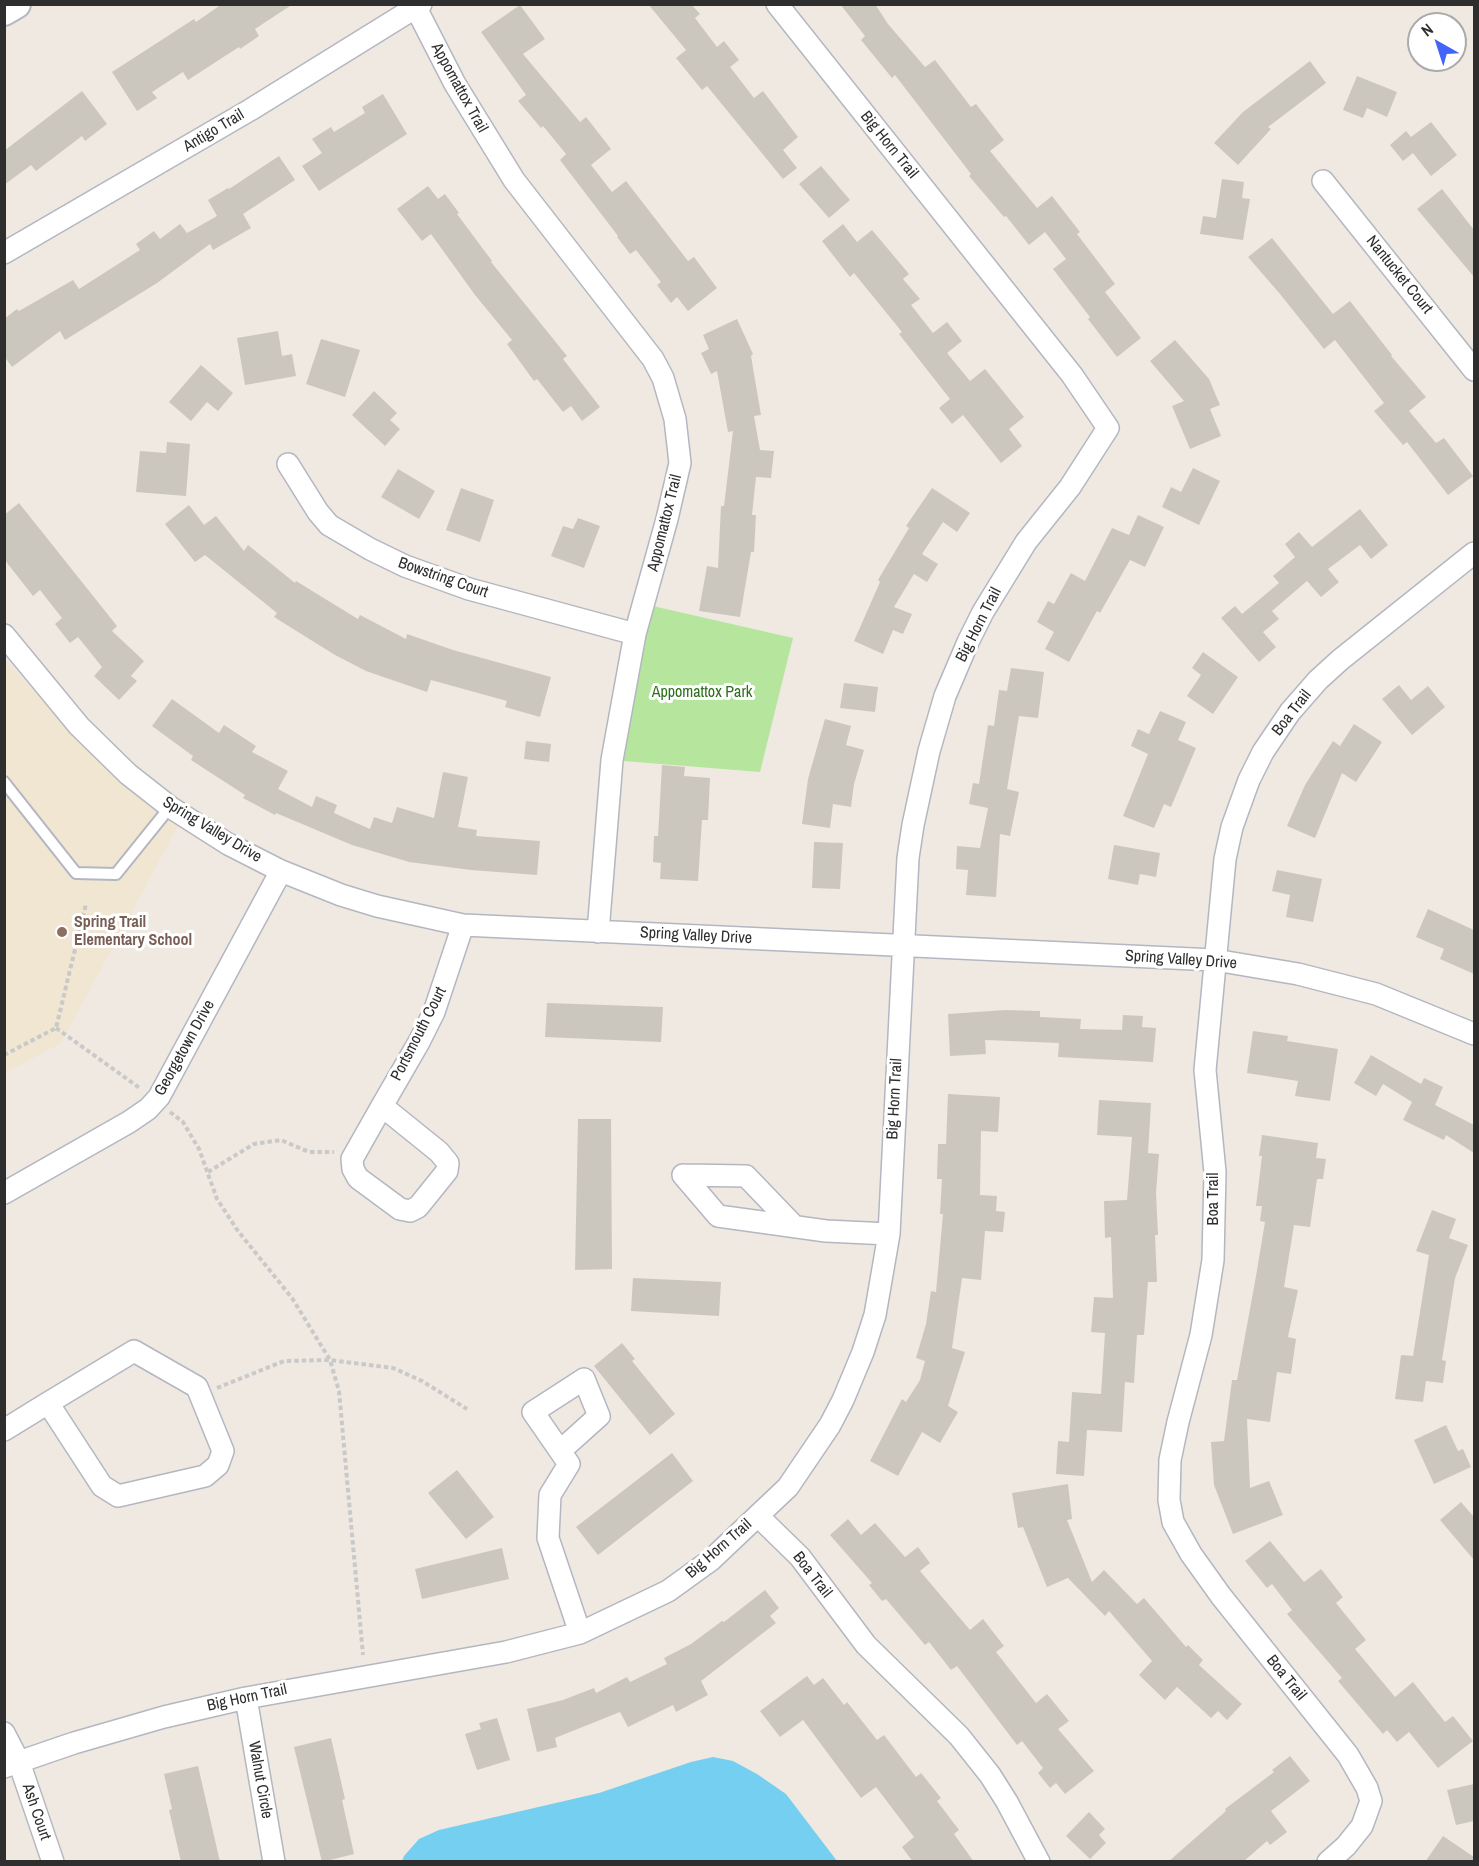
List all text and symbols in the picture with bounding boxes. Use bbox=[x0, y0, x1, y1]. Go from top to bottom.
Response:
north arrow bbox=[1407, 12, 1467, 72]
text: N bbox=[1416, 18, 1438, 41]
street label: Appomattox Trail bbox=[427, 40, 491, 136]
street label: Antigo Trail bbox=[180, 105, 248, 157]
street label: Big Horn Trail bbox=[856, 107, 922, 183]
street label: Nantucket Court bbox=[1362, 232, 1436, 318]
street label: Appomattox Trail bbox=[644, 472, 686, 574]
street label: Bowstring Court bbox=[395, 554, 491, 602]
street label: Big Horn Trail bbox=[952, 584, 1006, 666]
park label: Appomattox Park bbox=[652, 683, 752, 703]
street label: Boa Trail bbox=[1268, 686, 1316, 740]
street label: Spring Valley Drive bbox=[159, 793, 265, 867]
place label: Spring Trail Elementary School bbox=[74, 913, 192, 951]
street label: Spring Valley Drive bbox=[640, 923, 752, 949]
marker: Spring Trail Elementary School bbox=[55, 925, 69, 939]
street label: Spring Valley Drive bbox=[1124, 947, 1238, 973]
street label: Portsmouth Court bbox=[387, 984, 451, 1084]
street label: Georgetown Drive bbox=[151, 997, 219, 1099]
street label: Big Horn Trail bbox=[883, 1058, 907, 1140]
street label: Boa Trail bbox=[1204, 1173, 1224, 1225]
street label: Big Horn Trail bbox=[682, 1515, 756, 1583]
street label: Boa Trail bbox=[788, 1548, 836, 1602]
street label: Boa Trail bbox=[1262, 1651, 1310, 1705]
street label: Big Horn Trail bbox=[205, 1680, 289, 1716]
street label: Walnut Circle bbox=[244, 1740, 276, 1820]
street label: Ash Court bbox=[17, 1781, 55, 1843]

